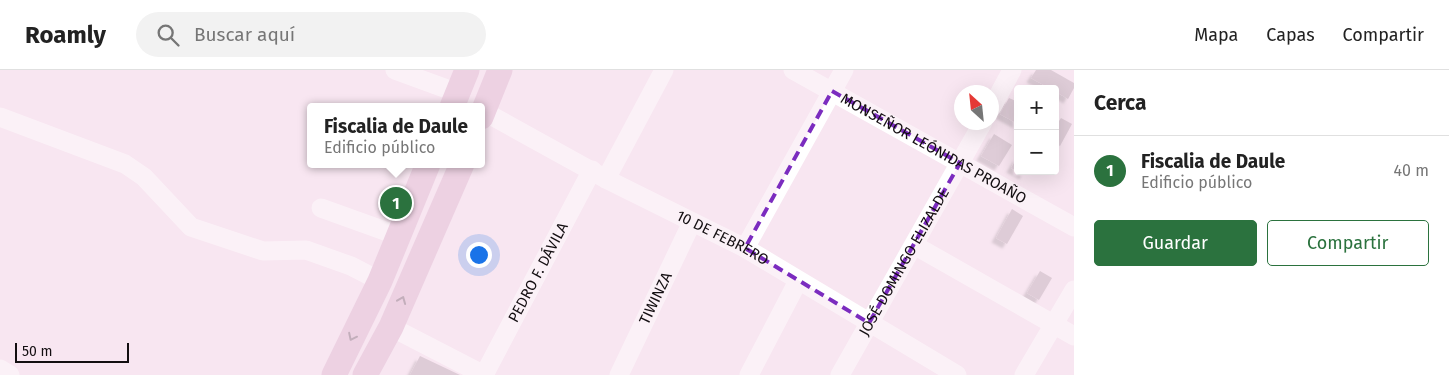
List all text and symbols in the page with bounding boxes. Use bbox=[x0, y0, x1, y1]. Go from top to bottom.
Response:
search box bbox=[136, 12, 486, 57]
text: Roamly bbox=[25, 21, 106, 49]
icon: search bbox=[154, 21, 182, 49]
text: Buscar aquí bbox=[194, 23, 295, 46]
text: Mapa bbox=[1194, 24, 1238, 46]
text: Capas bbox=[1266, 24, 1315, 46]
text: Compartir bbox=[1343, 24, 1424, 46]
north arrow bbox=[954, 85, 999, 130]
map controls bbox=[1014, 85, 1059, 175]
button: + bbox=[1014, 85, 1059, 130]
street label: MONSEÑOR LEÓNIDAS PROAÑO bbox=[838, 89, 1030, 208]
text: Cerca bbox=[1094, 90, 1146, 116]
popup bbox=[307, 103, 485, 168]
text: Fiscalia de Daule bbox=[324, 115, 468, 138]
button: − bbox=[1014, 130, 1059, 175]
text: Edificio público bbox=[324, 138, 435, 157]
text: Fiscalia de Daule bbox=[1141, 150, 1285, 173]
text: 1 bbox=[1106, 161, 1114, 180]
text: 40 m bbox=[1394, 161, 1429, 180]
text: Edificio público bbox=[1141, 173, 1252, 192]
pin: 1 bbox=[380, 184, 412, 222]
street label: JOSÉ DOMINGO ELIZALDE bbox=[855, 185, 953, 339]
street label: 10 DE FEBRERO bbox=[673, 206, 772, 269]
street label: PEDRO F. DÁVILA bbox=[504, 219, 572, 325]
button: Guardar bbox=[1094, 220, 1257, 266]
button: Compartir bbox=[1267, 220, 1429, 266]
your location bbox=[466, 242, 492, 268]
street label: TIWINZA bbox=[635, 269, 676, 327]
one-way arrow bbox=[395, 296, 406, 305]
one-way arrow bbox=[348, 332, 359, 341]
scale bar bbox=[15, 340, 129, 363]
text: 50 m bbox=[22, 343, 53, 360]

